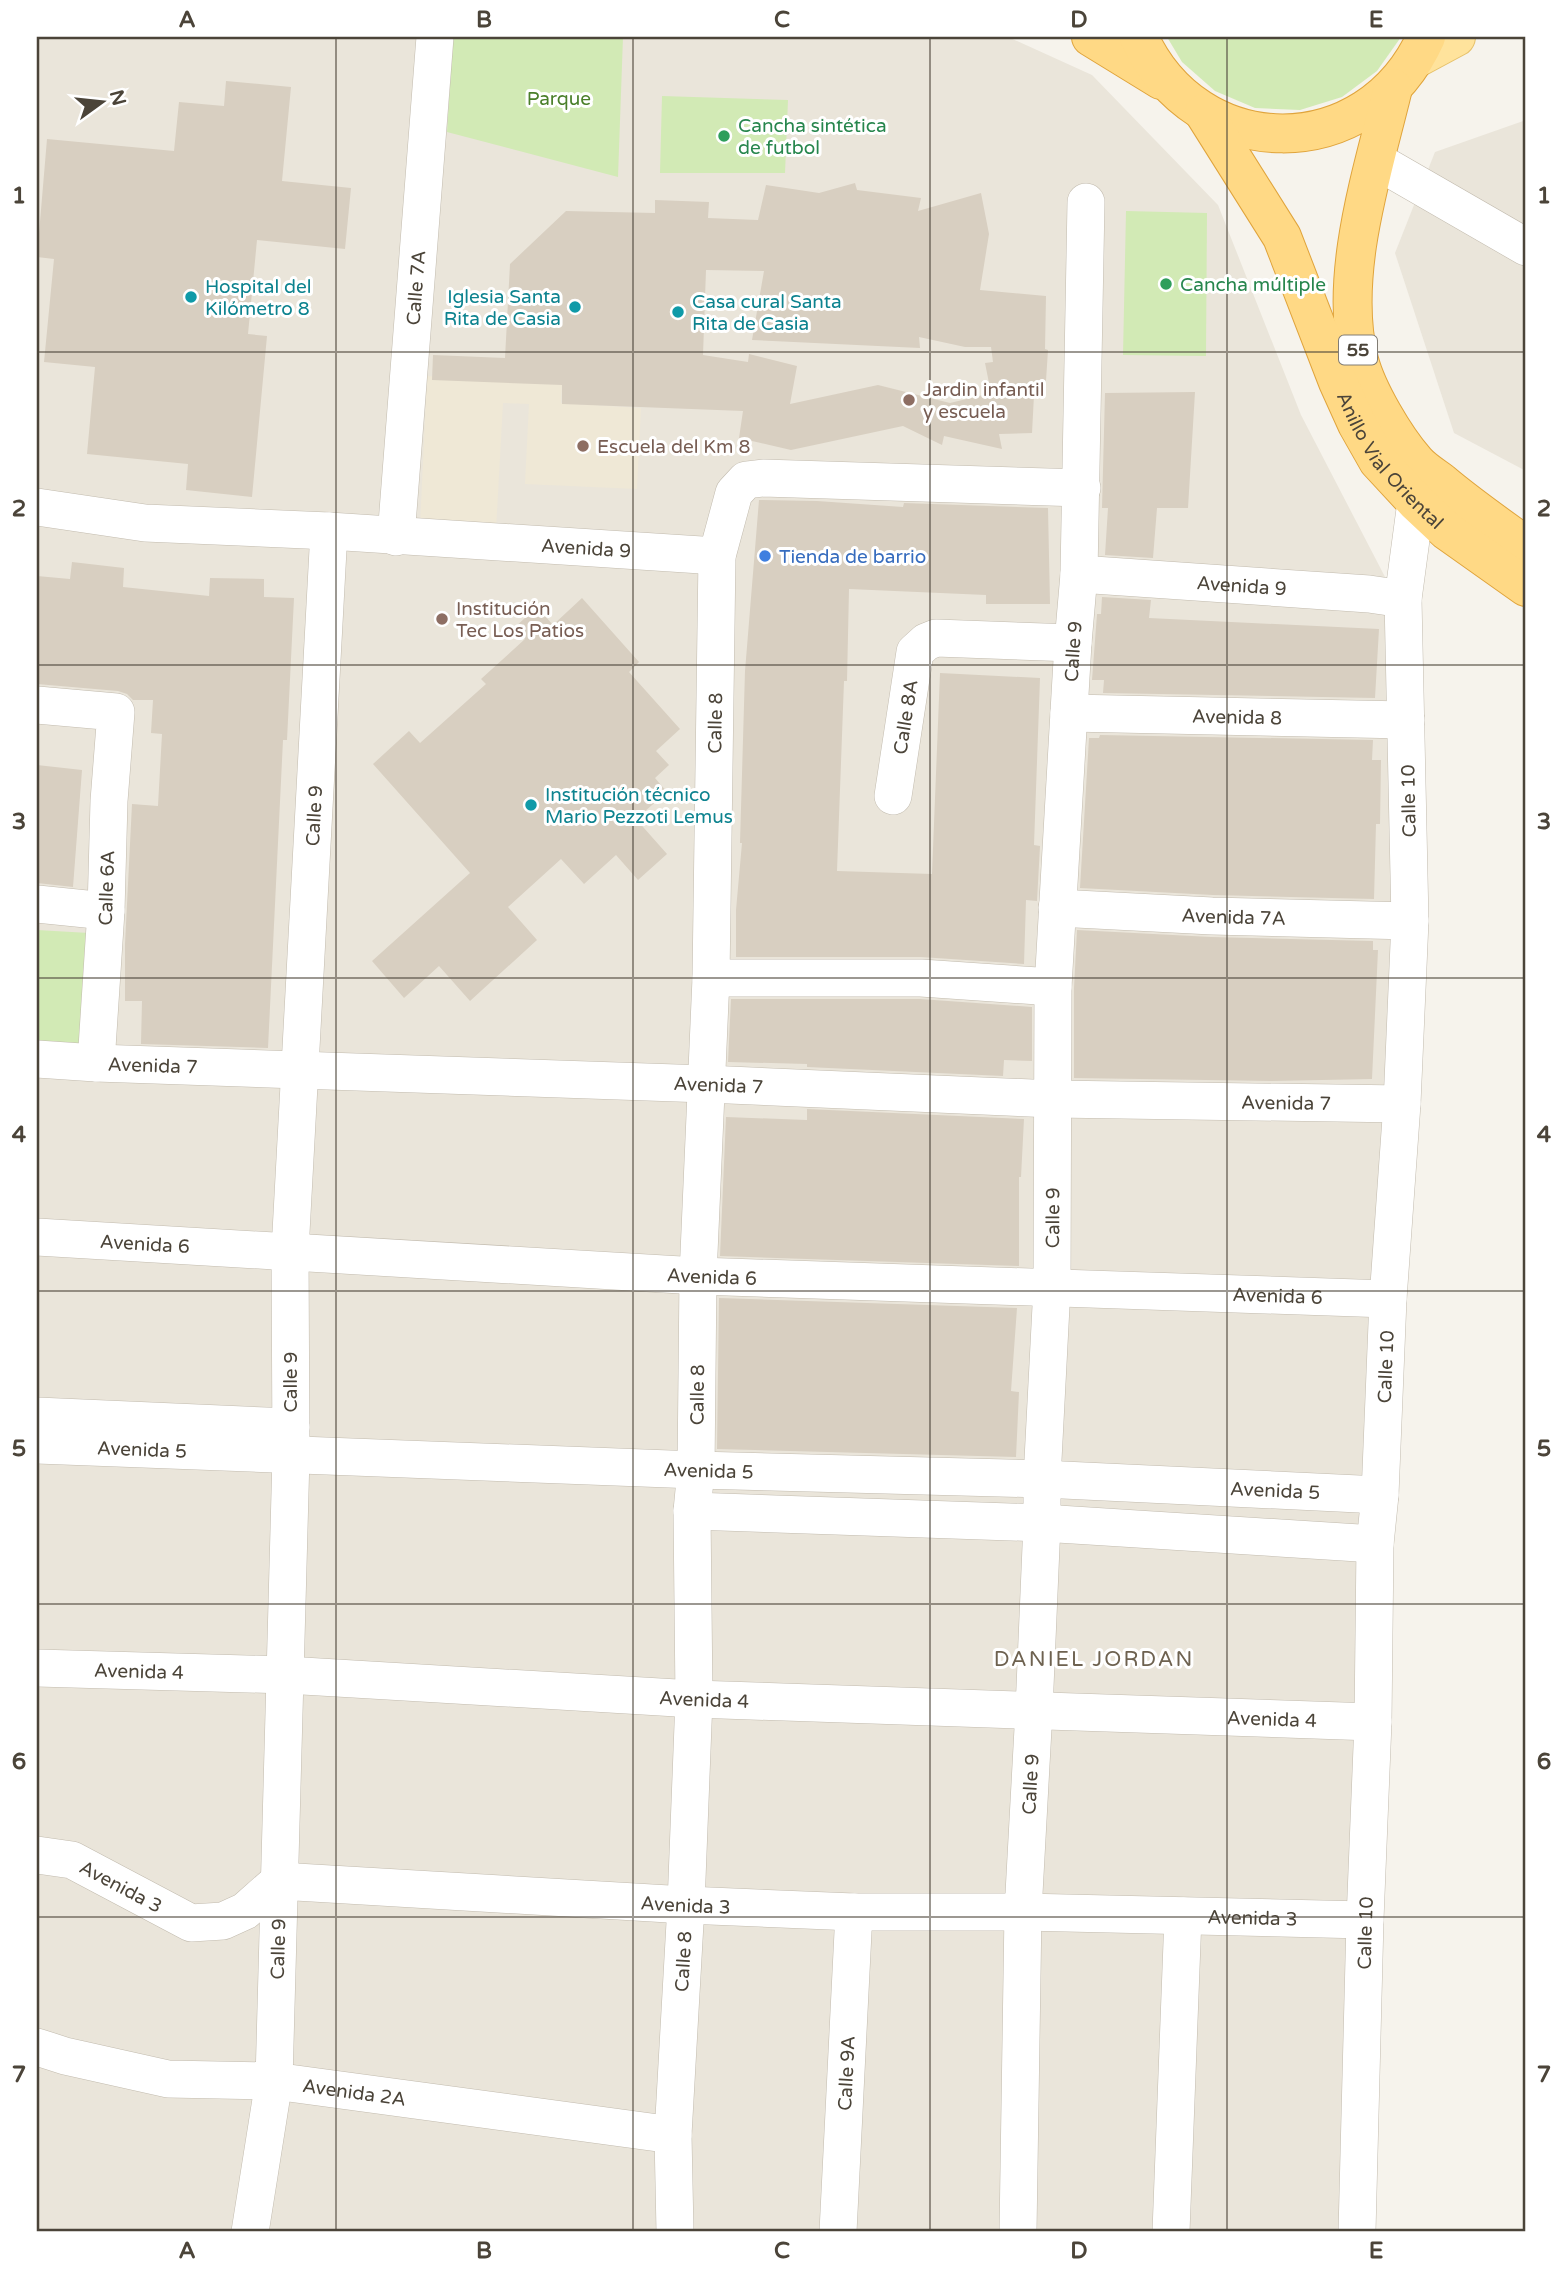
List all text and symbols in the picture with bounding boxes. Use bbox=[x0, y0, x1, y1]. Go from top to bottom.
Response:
text: A bbox=[178, 6, 196, 34]
text: B bbox=[476, 6, 492, 34]
text: C bbox=[774, 6, 790, 34]
text: D bbox=[1070, 6, 1088, 34]
text: E bbox=[1369, 6, 1383, 34]
north arrow bbox=[66, 66, 136, 136]
text: N bbox=[105, 88, 130, 108]
park label: Parque bbox=[527, 88, 591, 110]
place label: Cancha sintética de futbol bbox=[738, 115, 887, 159]
marker: Cancha sintética de futbol bbox=[716, 128, 732, 144]
text: 1 bbox=[12, 182, 26, 210]
text: 1 bbox=[1537, 182, 1551, 210]
street label: Calle 7A bbox=[403, 249, 430, 326]
place label: Cancha múltiple bbox=[1180, 274, 1326, 296]
place label: Hospital del Kilómetro 8 bbox=[205, 276, 312, 320]
marker: Cancha múltiple bbox=[1158, 276, 1174, 292]
place label: Iglesia Santa Rita de Casia bbox=[444, 286, 561, 330]
marker: Hospital del Kilómetro 8 bbox=[183, 289, 199, 305]
place label: Casa cural Santa Rita de Casia bbox=[692, 291, 842, 335]
marker: Iglesia Santa Rita de Casia bbox=[567, 299, 583, 315]
marker: Casa cural Santa Rita de Casia bbox=[670, 304, 686, 320]
road number: 55 bbox=[1339, 336, 1377, 364]
place label: Jardin infantil y escuela bbox=[923, 379, 1045, 423]
street label: Anillo Vial Oriental bbox=[1332, 389, 1448, 534]
marker: Jardin infantil y escuela bbox=[901, 392, 917, 408]
place label: Escuela del Km 8 bbox=[597, 436, 750, 458]
marker: Escuela del Km 8 bbox=[575, 438, 591, 454]
text: 2 bbox=[12, 495, 26, 523]
text: 2 bbox=[1537, 495, 1551, 523]
street label: Avenida 9 bbox=[540, 535, 632, 562]
place label: Tienda de barrio bbox=[779, 546, 926, 568]
marker: Tienda de barrio bbox=[757, 548, 773, 564]
street label: Avenida 9 bbox=[1196, 572, 1287, 600]
place label: Institución Tec Los Patios bbox=[456, 598, 584, 642]
marker: Institución Tec Los Patios bbox=[434, 611, 450, 627]
street label: Calle 9 bbox=[1061, 620, 1087, 682]
street label: Calle 8A bbox=[890, 678, 923, 756]
street label: Calle 8 bbox=[704, 692, 727, 754]
street label: Avenida 8 bbox=[1192, 706, 1282, 729]
street label: Calle 10 bbox=[1397, 764, 1421, 838]
place label: Institución técnico Mario Pezzoti Lemus bbox=[545, 784, 733, 828]
street label: Calle 9 bbox=[302, 785, 327, 847]
marker: Institución técnico Mario Pezzoti Lemus bbox=[523, 797, 539, 813]
text: 3 bbox=[12, 808, 26, 836]
text: 3 bbox=[1537, 808, 1551, 836]
street label: Calle 6A bbox=[95, 850, 119, 926]
street label: Avenida 7A bbox=[1181, 904, 1286, 930]
street label: Avenida 7 bbox=[107, 1053, 198, 1078]
street label: Avenida 7 bbox=[673, 1073, 764, 1098]
street label: Avenida 7 bbox=[1241, 1092, 1331, 1115]
text: 4 bbox=[12, 1121, 27, 1149]
text: 4 bbox=[1537, 1121, 1552, 1149]
street label: Calle 9 bbox=[1042, 1187, 1064, 1248]
street label: Avenida 6 bbox=[99, 1231, 190, 1258]
street label: Avenida 6 bbox=[666, 1264, 757, 1290]
street label: Avenida 6 bbox=[1232, 1284, 1323, 1309]
street label: Calle 10 bbox=[1374, 1330, 1399, 1404]
street label: Calle 9 bbox=[280, 1352, 302, 1412]
street label: Calle 8 bbox=[686, 1364, 709, 1425]
text: 5 bbox=[12, 1435, 26, 1463]
text: 5 bbox=[1537, 1435, 1551, 1463]
street label: Avenida 5 bbox=[96, 1437, 187, 1463]
street label: Avenida 5 bbox=[663, 1459, 754, 1483]
street label: Avenida 5 bbox=[1230, 1478, 1321, 1504]
district label: DANIEL JORDAN bbox=[994, 1647, 1194, 1672]
street label: Avenida 4 bbox=[94, 1660, 184, 1684]
street label: Avenida 4 bbox=[659, 1687, 750, 1713]
street label: Avenida 4 bbox=[1226, 1707, 1317, 1732]
text: 6 bbox=[12, 1748, 26, 1776]
text: 6 bbox=[1537, 1748, 1551, 1776]
street label: Calle 9 bbox=[1018, 1753, 1044, 1815]
street label: Avenida 3 bbox=[76, 1856, 166, 1918]
street label: Avenida 3 bbox=[640, 1892, 731, 1919]
street label: Calle 10 bbox=[1354, 1896, 1378, 1970]
street label: Avenida 3 bbox=[1207, 1906, 1298, 1930]
street label: Calle 9 bbox=[267, 1918, 290, 1980]
street label: Calle 8 bbox=[671, 1930, 697, 1992]
street label: Calle 9A bbox=[834, 2035, 860, 2111]
text: 7 bbox=[12, 2061, 26, 2089]
text: 7 bbox=[1537, 2061, 1551, 2089]
street label: Avenida 2A bbox=[301, 2075, 407, 2111]
text: A bbox=[178, 2237, 196, 2265]
text: B bbox=[476, 2237, 492, 2265]
text: C bbox=[774, 2237, 790, 2265]
text: D bbox=[1070, 2237, 1088, 2265]
text: E bbox=[1369, 2237, 1383, 2265]

